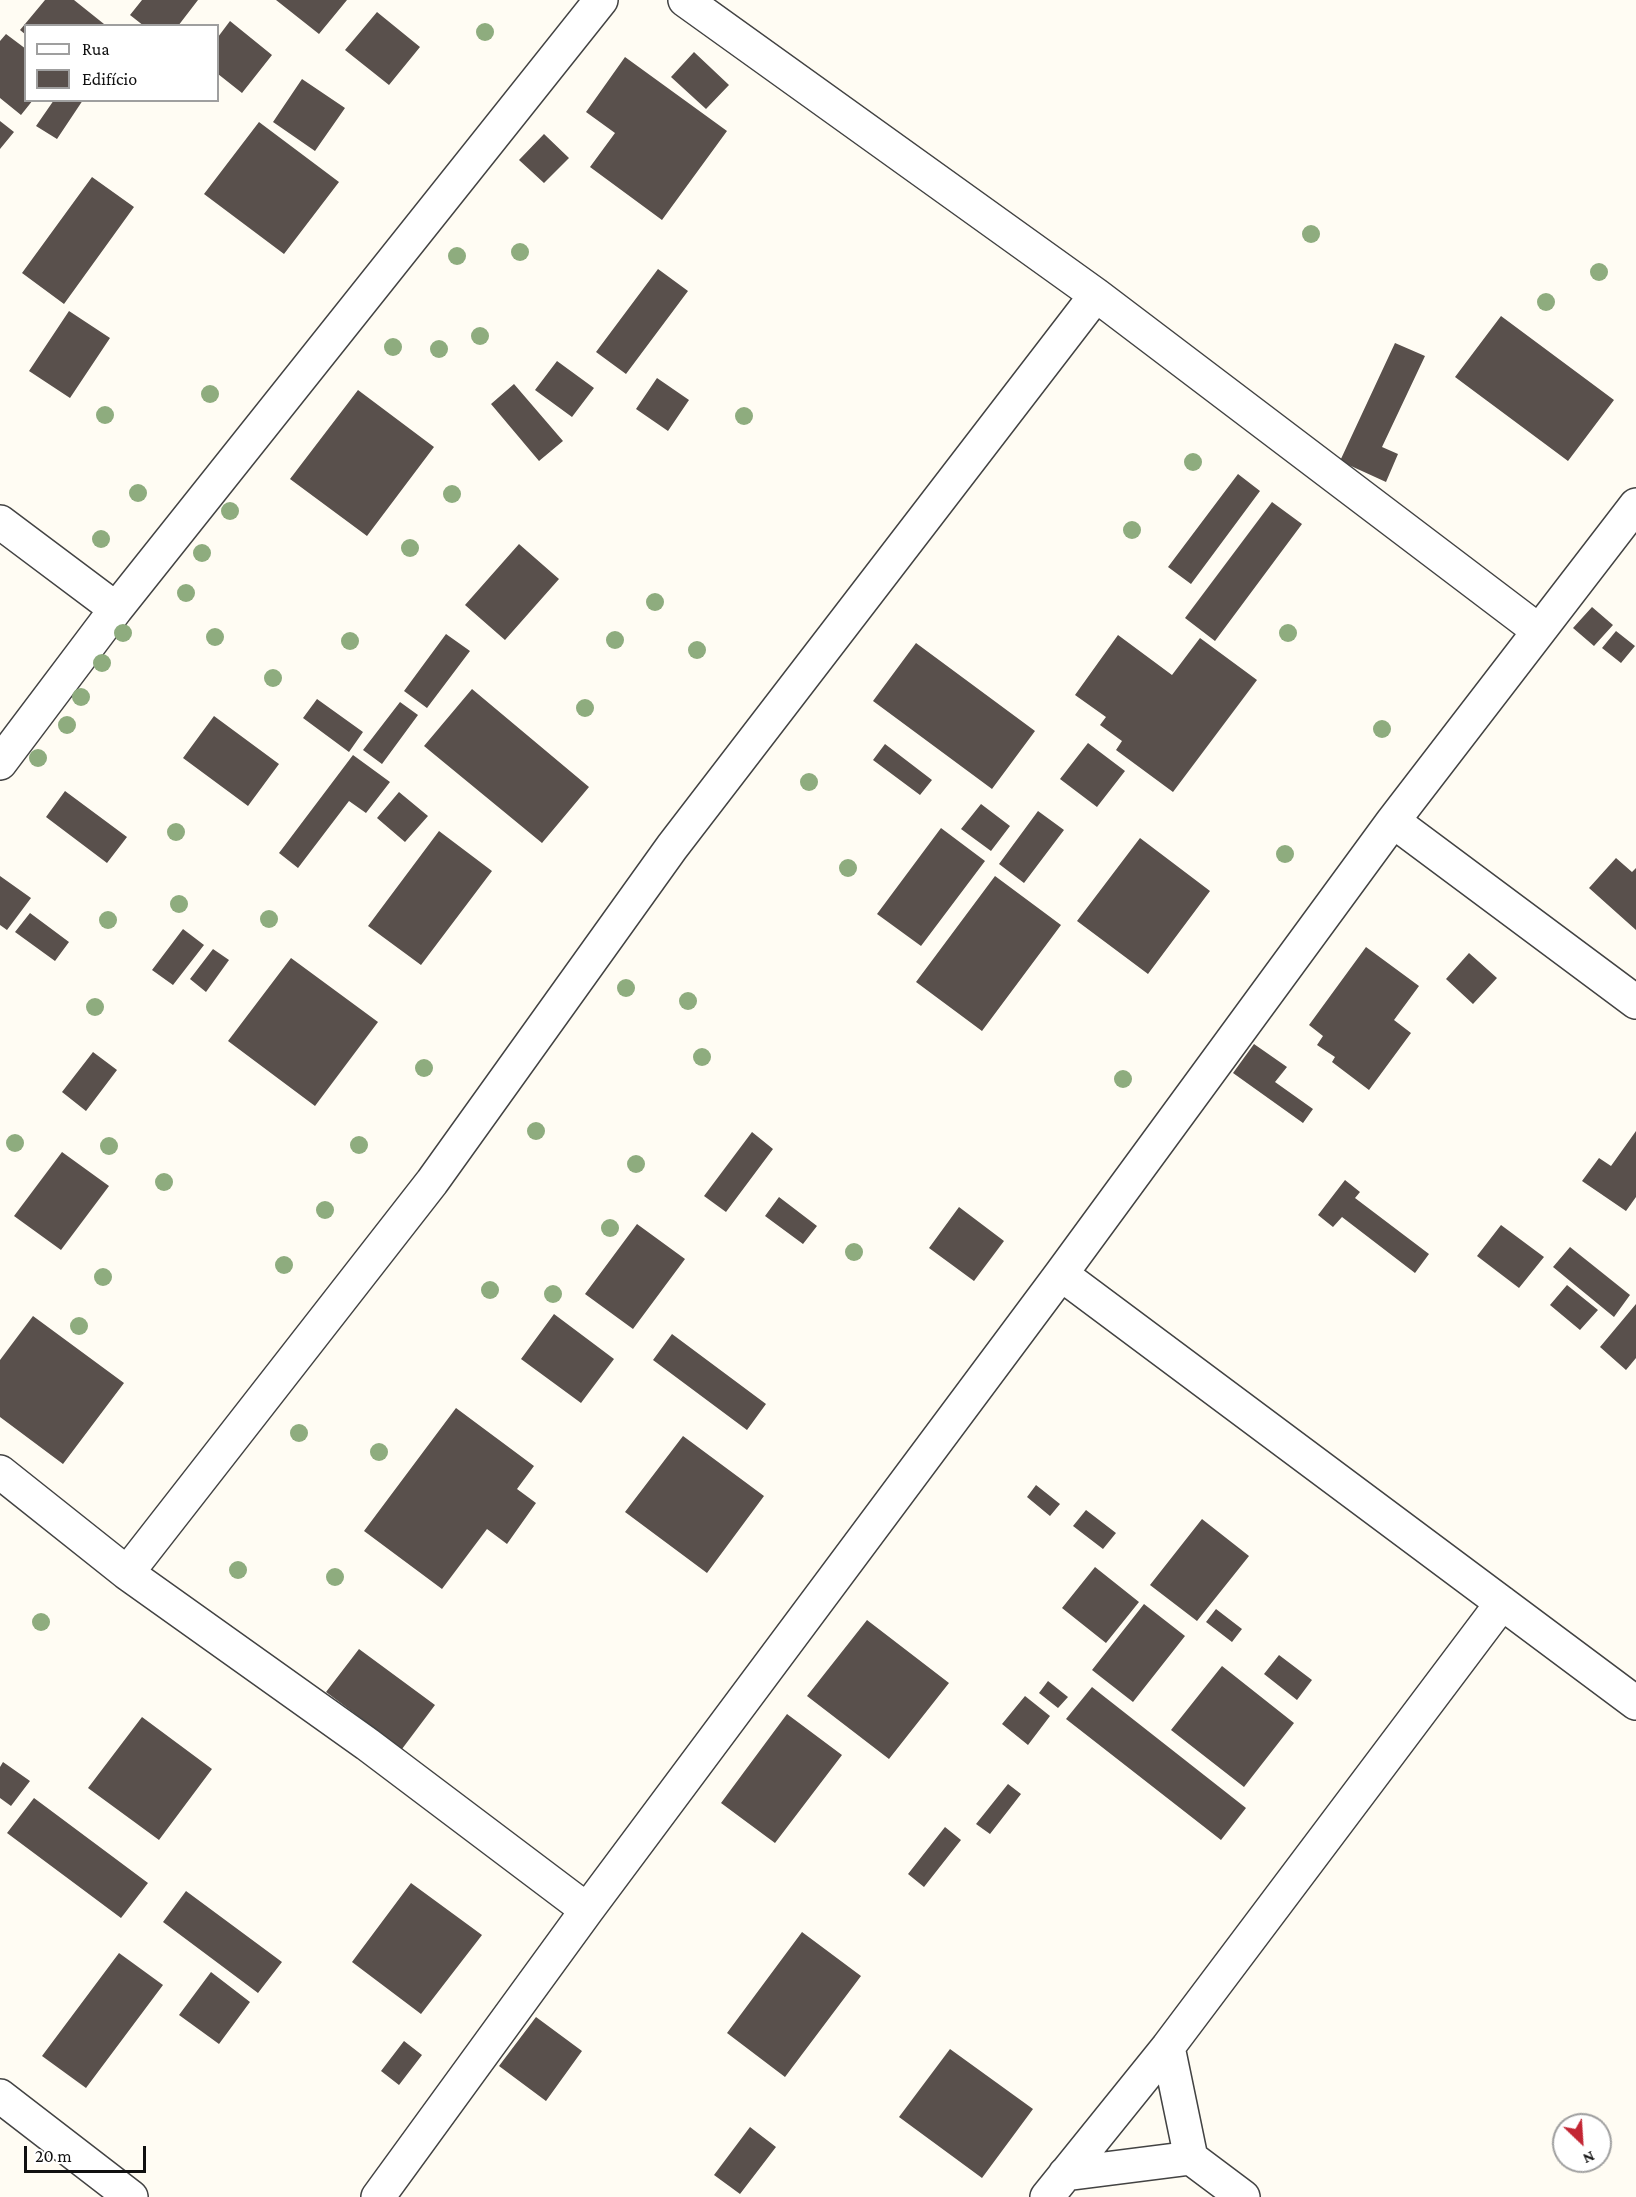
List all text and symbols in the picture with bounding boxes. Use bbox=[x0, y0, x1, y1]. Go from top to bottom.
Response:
legend bbox=[24, 24, 219, 102]
text: Rua bbox=[82, 39, 110, 59]
text: Edifício bbox=[82, 69, 137, 89]
north arrow bbox=[1552, 2113, 1612, 2173]
scale bar bbox=[27, 2134, 148, 2172]
text: 20 m bbox=[35, 2146, 72, 2166]
text: N bbox=[1580, 2148, 1598, 2168]

